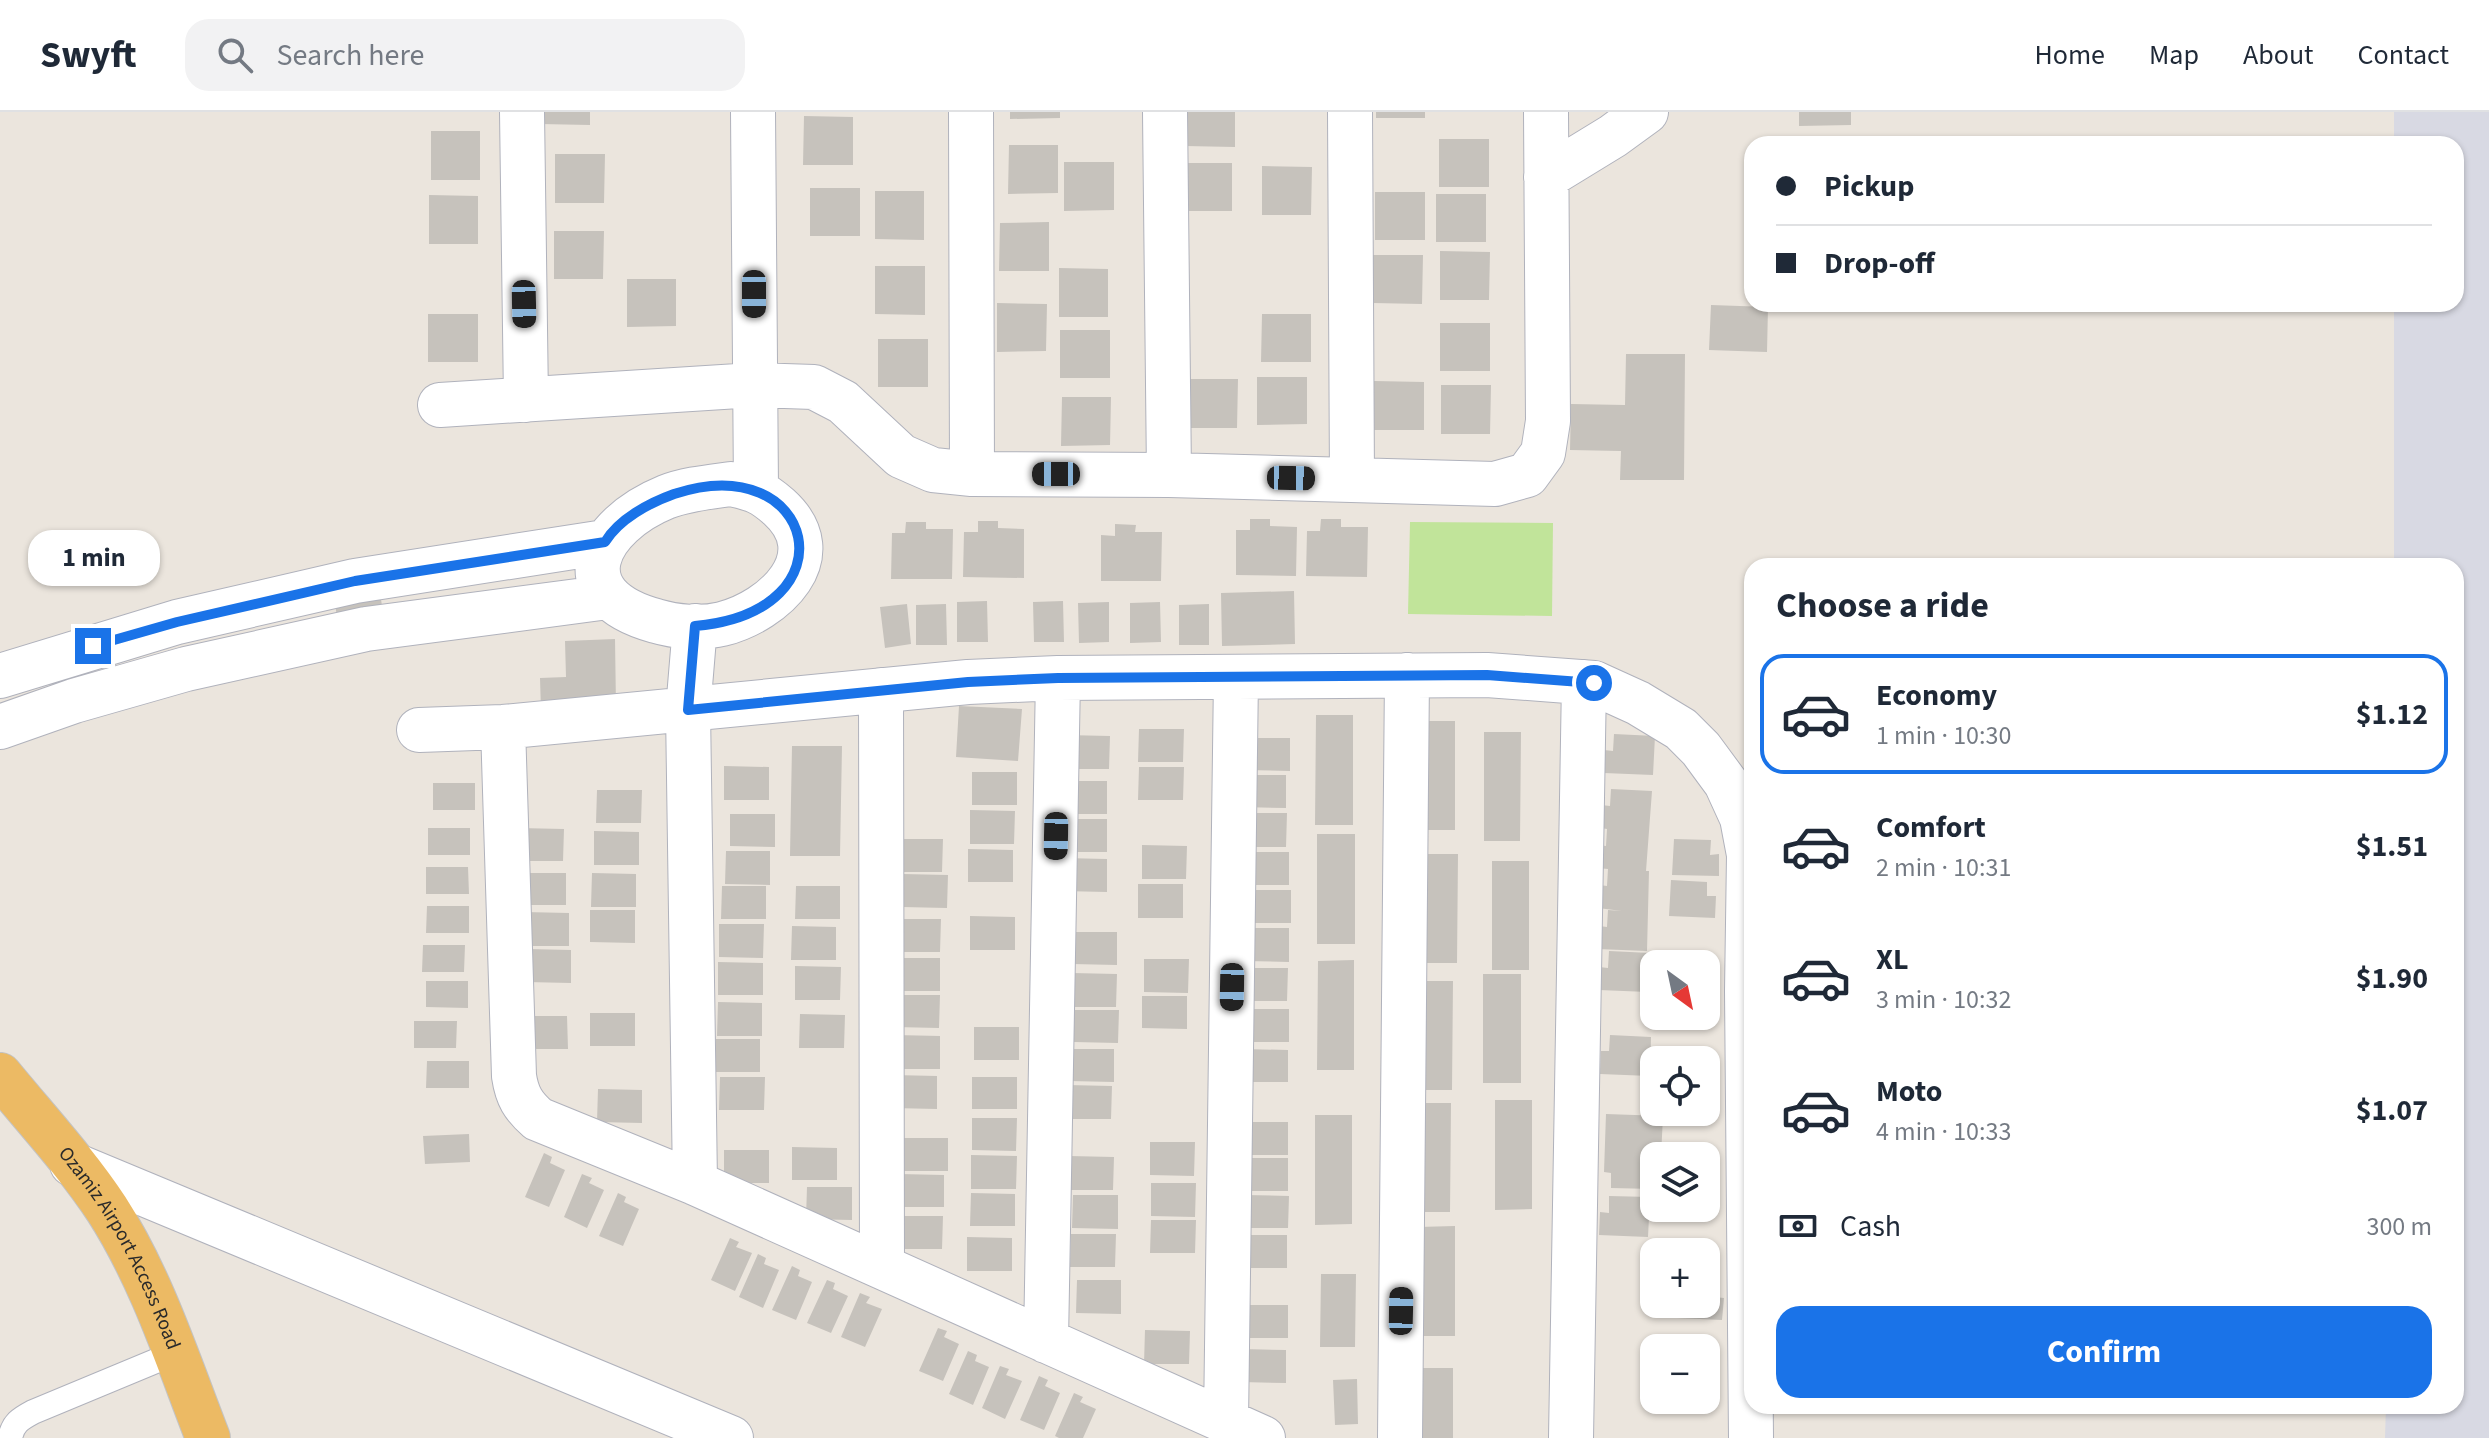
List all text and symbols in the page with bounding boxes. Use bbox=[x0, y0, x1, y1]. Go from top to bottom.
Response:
search box bbox=[185, 19, 745, 91]
text: Swyft bbox=[40, 28, 137, 82]
icon: search bbox=[213, 33, 257, 77]
text: Search here bbox=[277, 34, 424, 77]
text: Home bbox=[2034, 35, 2105, 75]
text: Map bbox=[2149, 35, 2199, 75]
text: About bbox=[2243, 35, 2314, 75]
text: Contact bbox=[2358, 35, 2449, 75]
text: Pickup bbox=[1824, 165, 1914, 208]
text: Drop-off bbox=[1824, 242, 1935, 285]
car bbox=[742, 270, 766, 318]
car bbox=[512, 280, 536, 328]
car bbox=[1032, 462, 1080, 486]
car bbox=[1267, 466, 1315, 490]
callout: 1 min bbox=[27, 530, 159, 586]
text: 1 min bbox=[62, 539, 126, 576]
text: Choose a ride bbox=[1776, 580, 1989, 631]
route end bbox=[75, 628, 111, 664]
route start bbox=[1576, 665, 1612, 701]
text: Economy bbox=[1876, 674, 1997, 717]
icon: car bbox=[1780, 678, 1852, 750]
text: $1.12 bbox=[2356, 693, 2428, 736]
text: 1 min · 10:30 bbox=[1876, 717, 2011, 754]
text: Comfort bbox=[1876, 806, 1986, 849]
icon: car bbox=[1780, 810, 1852, 882]
car bbox=[1044, 812, 1068, 860]
text: $1.51 bbox=[2356, 825, 2428, 868]
text: 2 min · 10:31 bbox=[1876, 849, 2011, 886]
text: XL bbox=[1876, 938, 1909, 981]
icon: car bbox=[1780, 942, 1852, 1014]
north arrow bbox=[1640, 950, 1720, 1030]
map controls bbox=[1640, 950, 1720, 1414]
text: $1.90 bbox=[2356, 957, 2428, 1000]
car bbox=[1220, 963, 1244, 1011]
text: 3 min · 10:32 bbox=[1876, 981, 2011, 1018]
button: locate bbox=[1640, 1046, 1720, 1126]
text: Moto bbox=[1876, 1070, 1942, 1113]
icon: car bbox=[1780, 1074, 1852, 1146]
text: $1.07 bbox=[2356, 1089, 2428, 1132]
text: 4 min · 10:33 bbox=[1876, 1113, 2011, 1150]
street label: Ozamiz Airport Access Road bbox=[52, 1141, 187, 1354]
button: layers bbox=[1640, 1142, 1720, 1222]
icon: cash bbox=[1776, 1204, 1820, 1248]
text: Cash bbox=[1840, 1205, 1901, 1248]
text: 300 m bbox=[2366, 1208, 2432, 1245]
button: + bbox=[1640, 1238, 1720, 1318]
car bbox=[1389, 1287, 1413, 1335]
button: Confirm bbox=[1776, 1306, 2432, 1398]
button: − bbox=[1640, 1334, 1720, 1414]

